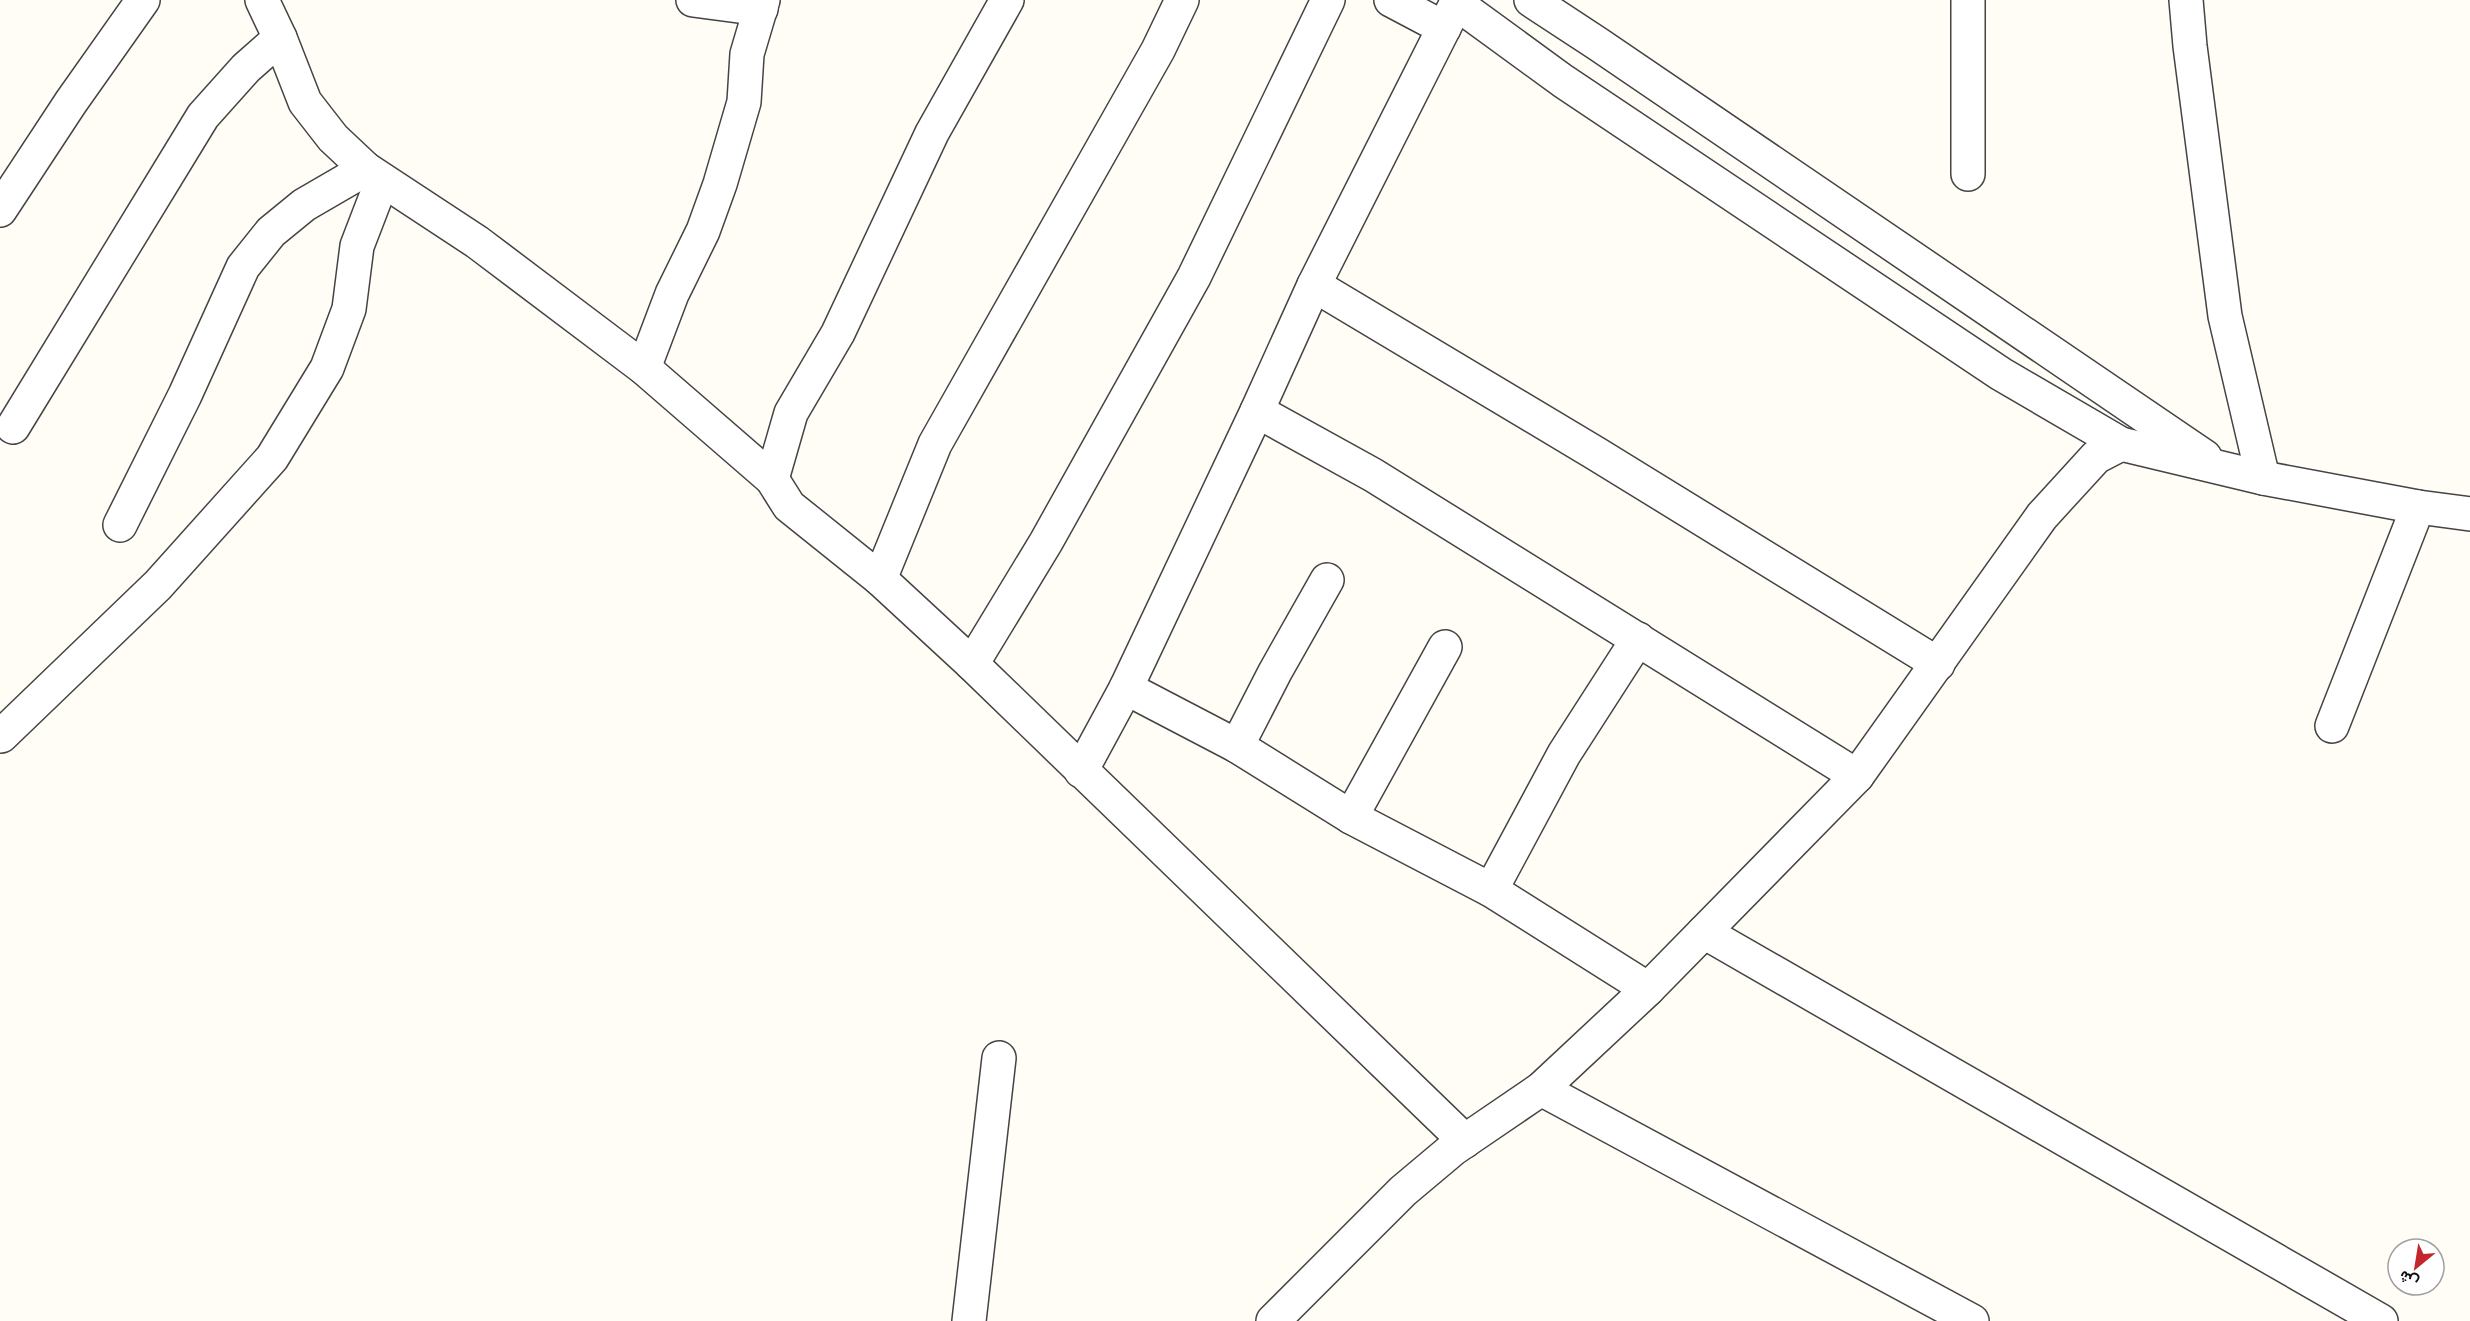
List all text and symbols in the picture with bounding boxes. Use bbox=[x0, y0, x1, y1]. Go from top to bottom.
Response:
north arrow bbox=[2386, 1237, 2446, 1297]
text: ش bbox=[2395, 1267, 2422, 1293]

